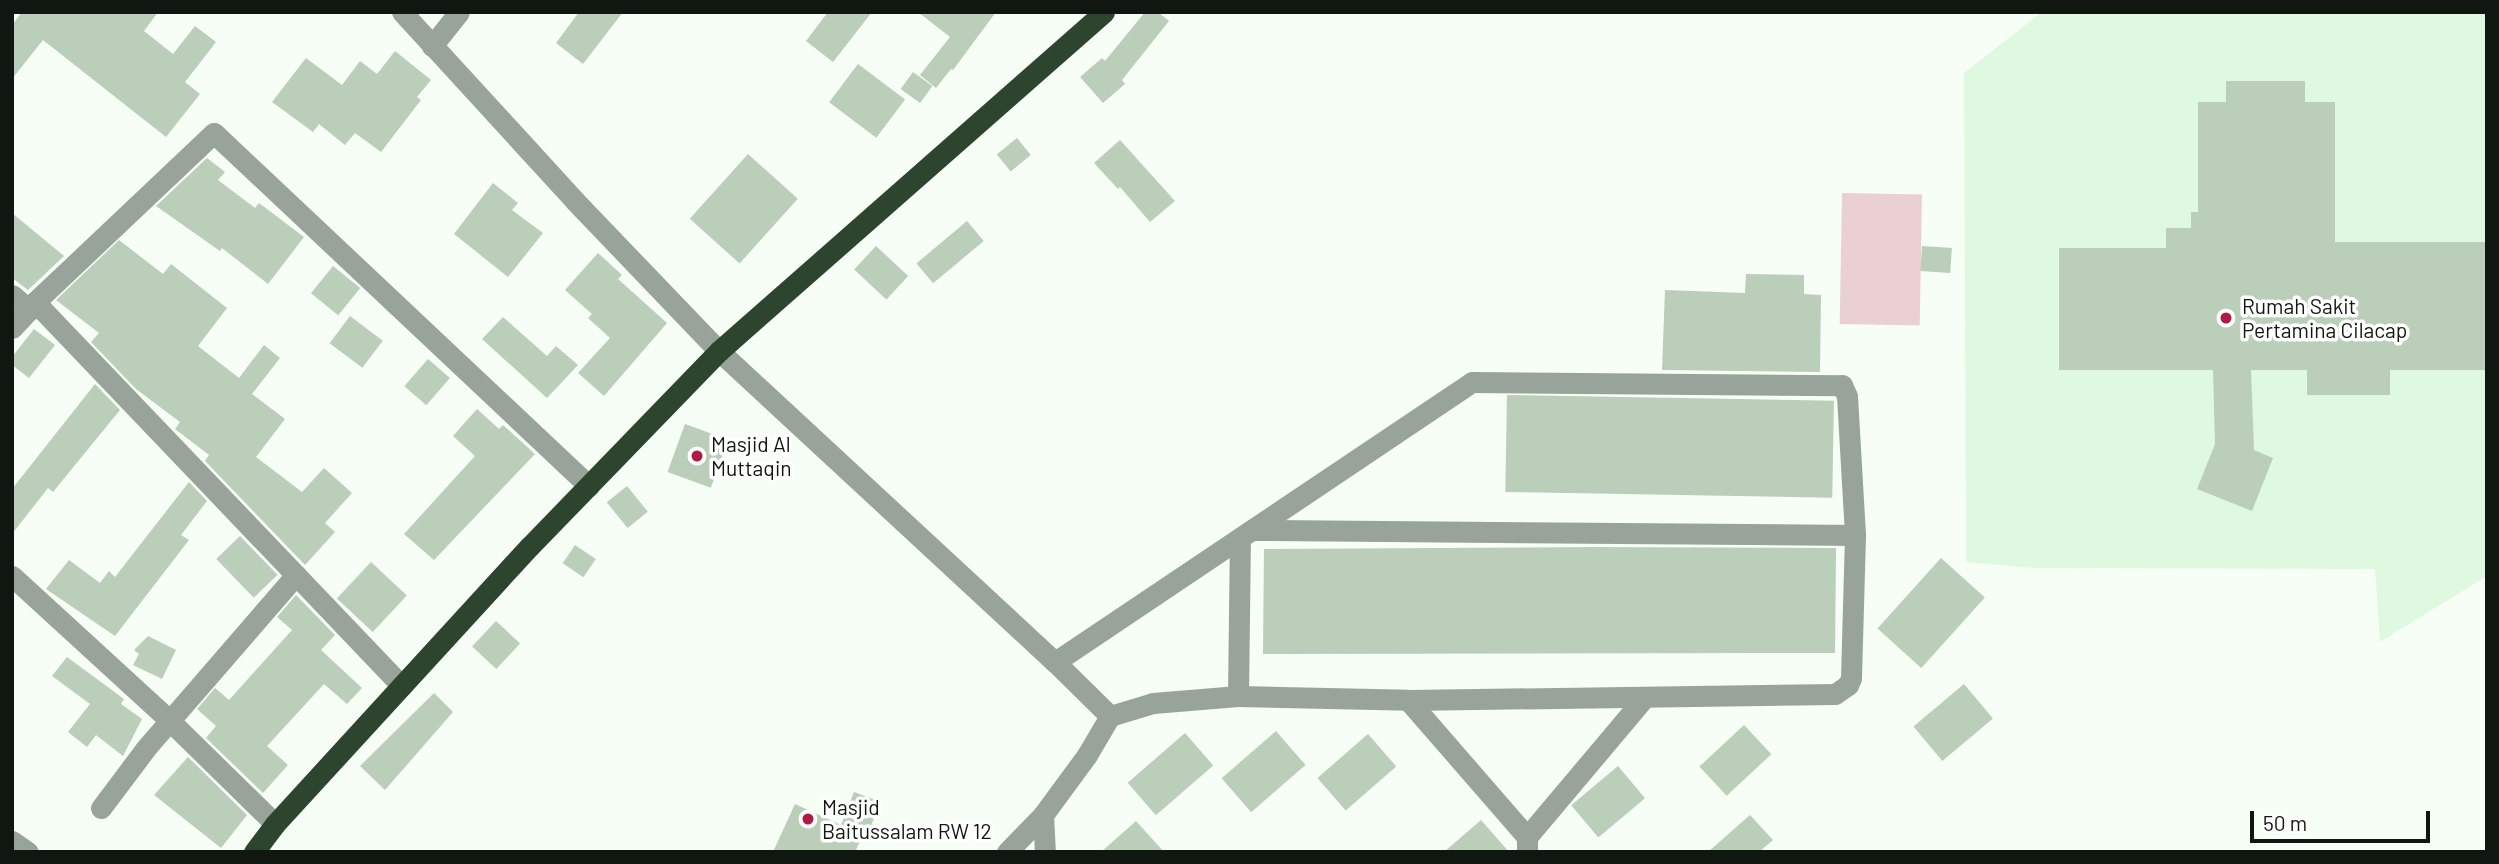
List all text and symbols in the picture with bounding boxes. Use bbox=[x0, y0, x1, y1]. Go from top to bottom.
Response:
place label: Rumah Sakit Pertamina Cilacap bbox=[2242, 293, 2407, 343]
marker: Rumah Sakit Pertamina Cilacap bbox=[2216, 308, 2236, 328]
place label: Masjid Al Muttaqin bbox=[711, 431, 792, 481]
marker: Masjid Al Muttaqin bbox=[689, 448, 705, 464]
place label: Masjid Baitussalam RW 12 bbox=[822, 794, 992, 844]
scale bar bbox=[2254, 798, 2434, 842]
text: 50 m bbox=[2263, 810, 2307, 835]
marker: Masjid Baitussalam RW 12 bbox=[800, 811, 816, 827]

